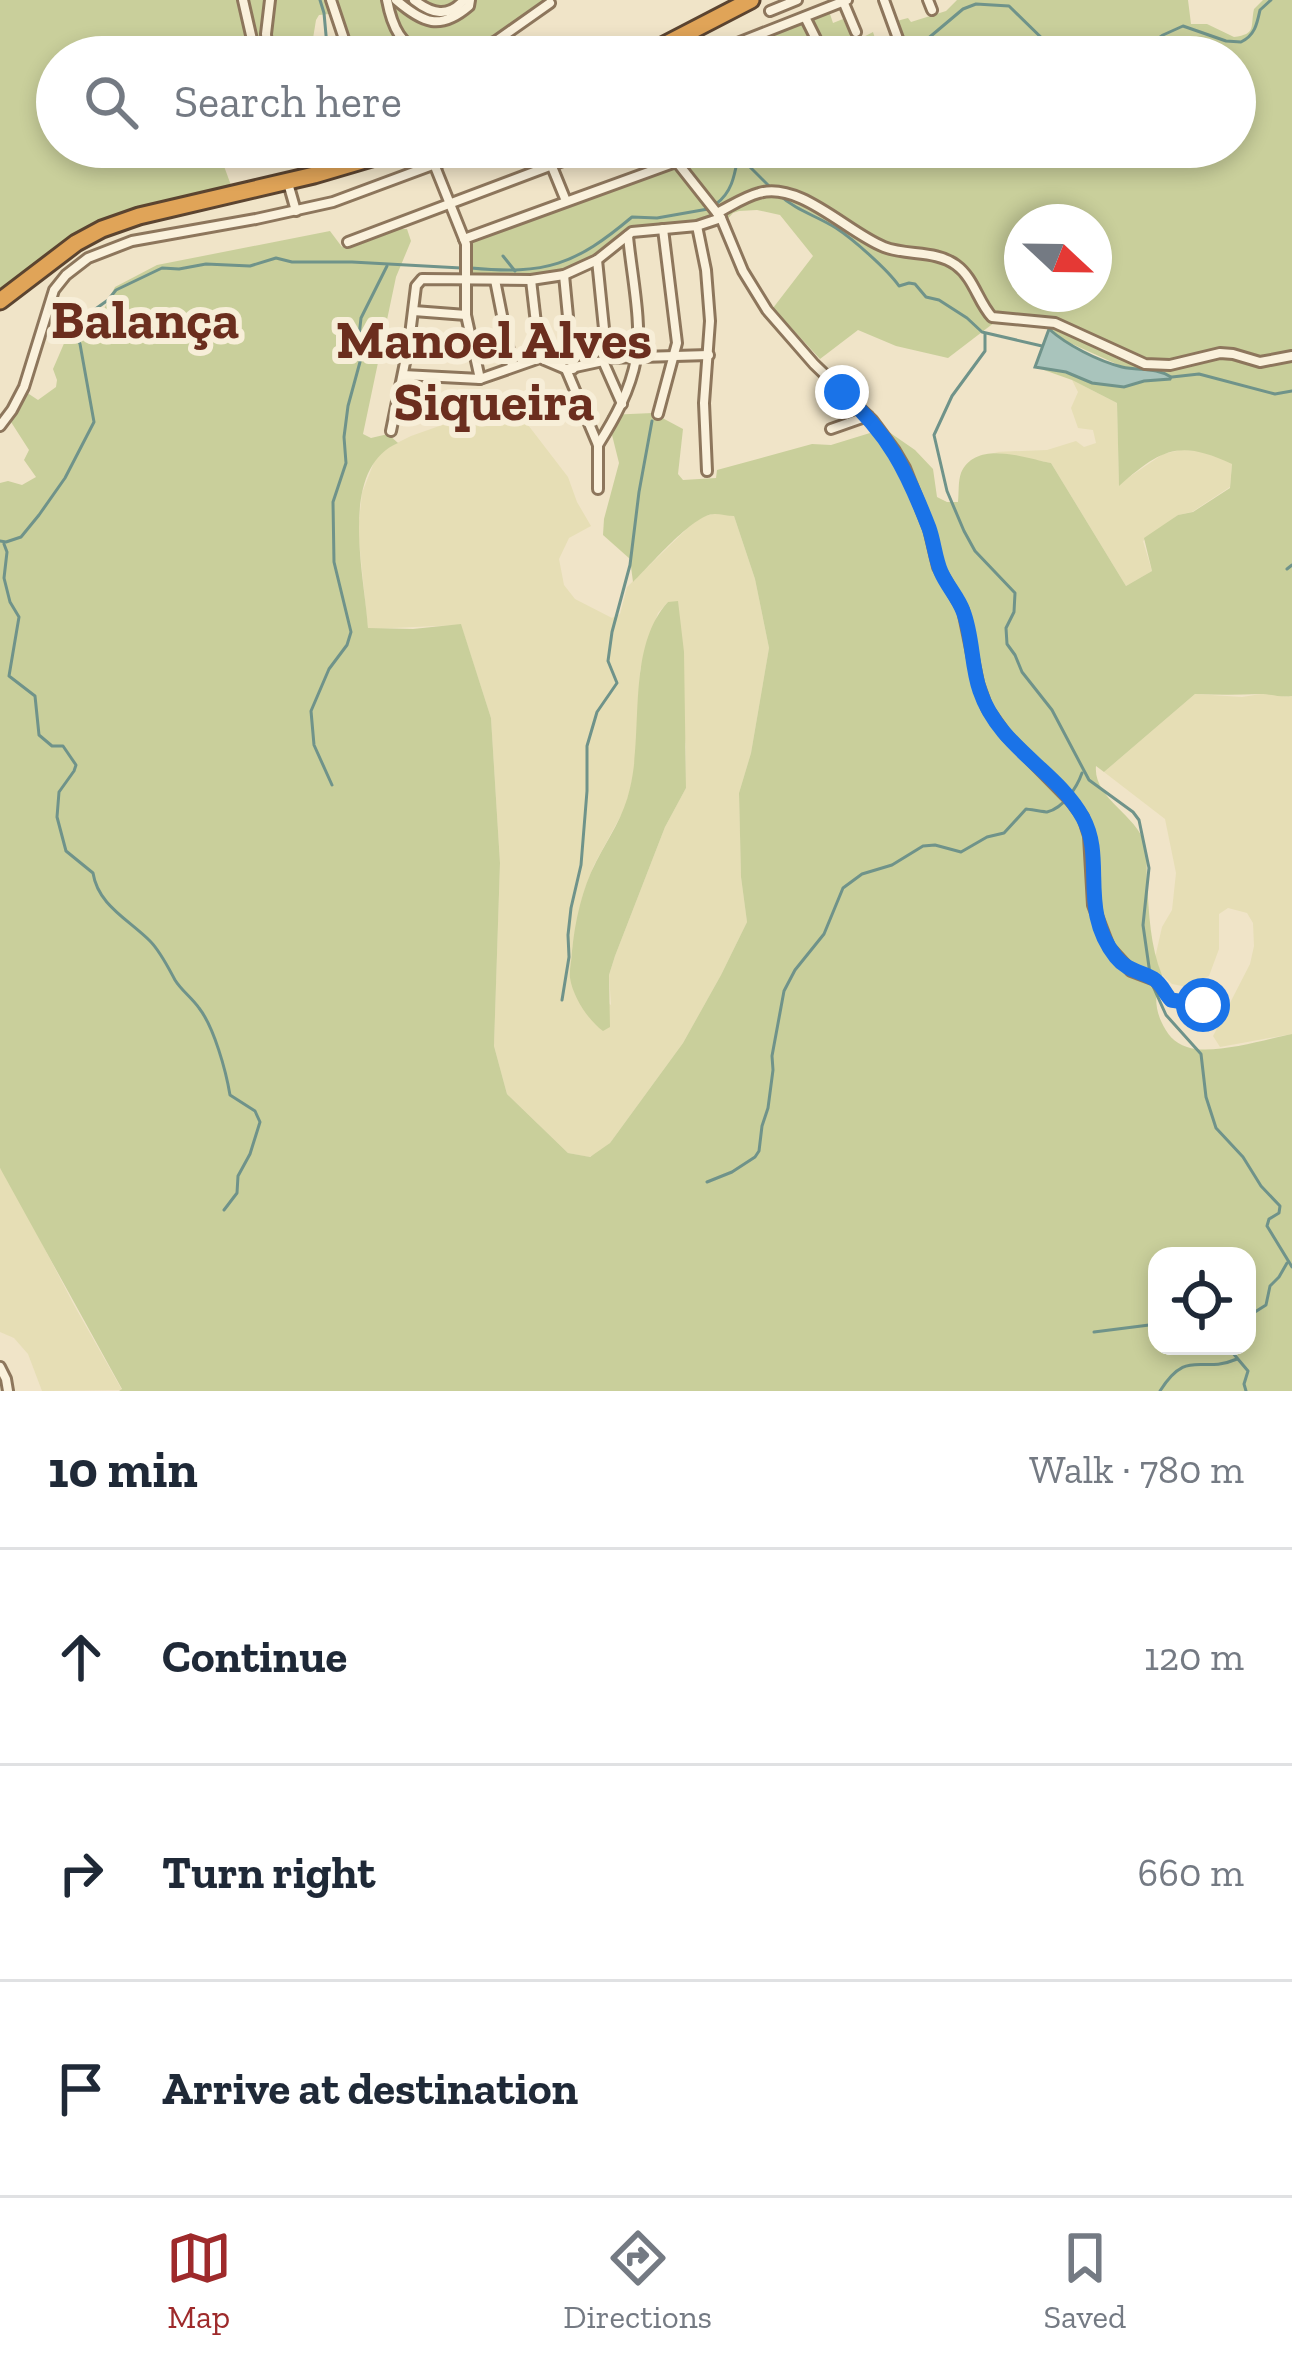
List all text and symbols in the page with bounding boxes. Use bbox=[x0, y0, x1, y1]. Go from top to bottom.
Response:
search box bbox=[36, 36, 1256, 168]
icon: search bbox=[78, 69, 144, 135]
text: Search here bbox=[174, 75, 402, 129]
north arrow bbox=[1004, 204, 1112, 312]
district label: Balança bbox=[51, 287, 239, 352]
district label: Manoel Alves Siqueira bbox=[336, 307, 652, 434]
route end bbox=[815, 365, 869, 419]
route start bbox=[1176, 978, 1230, 1032]
map controls bbox=[1148, 1247, 1256, 1355]
button: locate bbox=[1148, 1247, 1256, 1355]
text: 10 min bbox=[48, 1439, 198, 1500]
text: Walk · 780 m bbox=[1029, 1446, 1244, 1493]
icon: ahead bbox=[48, 1624, 114, 1690]
text: Continue bbox=[162, 1630, 347, 1684]
text: 120 m bbox=[1144, 1633, 1244, 1680]
icon: right bbox=[48, 1840, 114, 1906]
text: Turn right bbox=[162, 1846, 375, 1900]
text: 660 m bbox=[1138, 1849, 1244, 1896]
icon: arrive bbox=[48, 2056, 114, 2122]
text: Arrive at destination bbox=[162, 2062, 578, 2116]
tab: Map bbox=[166, 2225, 232, 2336]
tab: Directions bbox=[563, 2225, 712, 2336]
tab: Saved bbox=[1044, 2225, 1126, 2336]

